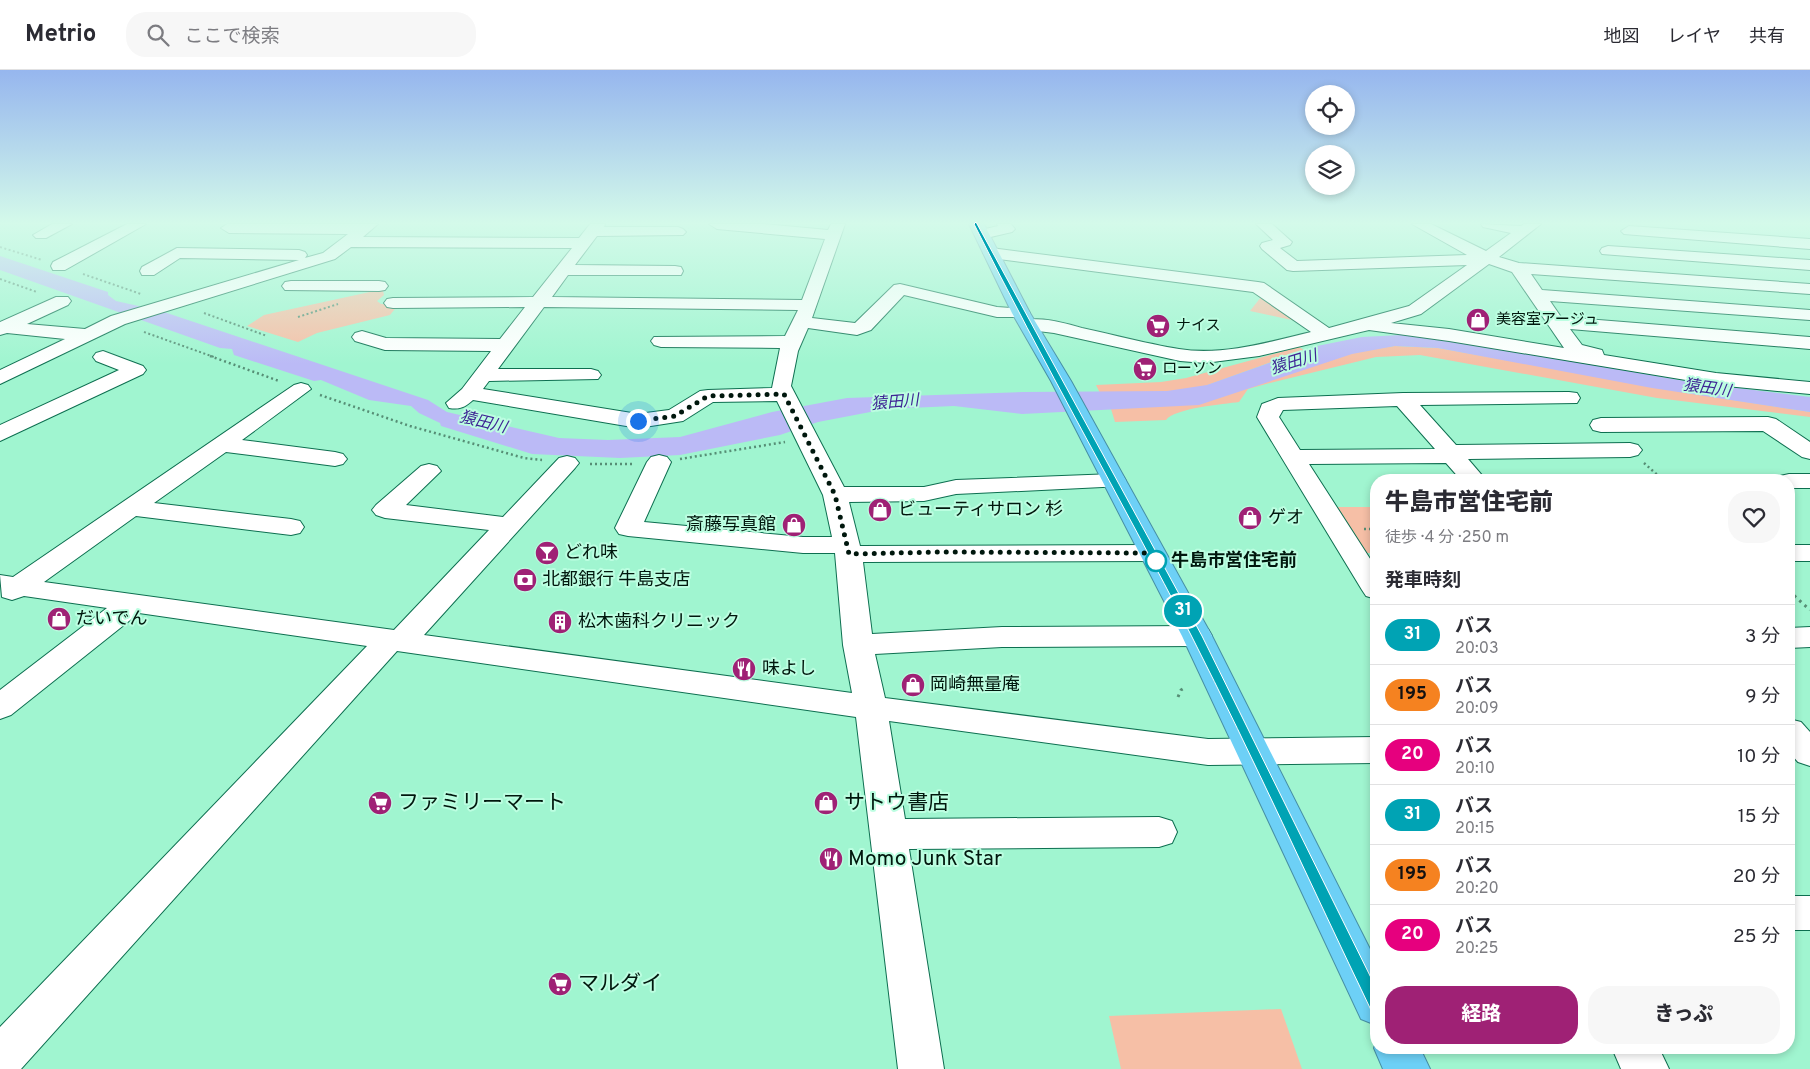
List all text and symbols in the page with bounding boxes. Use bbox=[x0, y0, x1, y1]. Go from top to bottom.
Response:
search box bbox=[126, 12, 476, 57]
text: Metrio bbox=[25, 20, 96, 50]
icon: search bbox=[144, 21, 172, 49]
text: ここで検索 bbox=[184, 25, 279, 49]
text: 地図 bbox=[1604, 26, 1640, 49]
text: レイヤ bbox=[1668, 26, 1721, 49]
text: 共有 bbox=[1749, 26, 1785, 49]
map controls bbox=[1305, 85, 1355, 195]
button: locate bbox=[1305, 85, 1355, 135]
button: layers bbox=[1305, 145, 1355, 195]
shop icon: 美容室アージュ bbox=[1465, 307, 1491, 333]
place label: 美容室アージュ bbox=[1496, 311, 1599, 330]
supermarket icon: ナイス bbox=[1145, 313, 1171, 339]
place label: ナイス bbox=[1176, 317, 1221, 336]
water label: 猿田川 bbox=[1268, 346, 1322, 380]
supermarket icon: ローソン bbox=[1132, 356, 1158, 382]
place label: ローソン bbox=[1162, 360, 1222, 379]
water label: 猿田川 bbox=[1682, 376, 1734, 403]
water label: 猿田川 bbox=[870, 391, 922, 415]
water label: 猿田川 bbox=[457, 407, 511, 439]
your location bbox=[626, 409, 651, 434]
text: 牛島市営住宅前 bbox=[1385, 489, 1553, 519]
button: heart bbox=[1728, 491, 1780, 543]
shop icon: ビューティサロン 杉 bbox=[867, 497, 893, 523]
place label: ビューティサロン 杉 bbox=[898, 499, 1063, 522]
shop icon: ゲオ bbox=[1237, 505, 1263, 531]
place label: ゲオ bbox=[1268, 507, 1304, 530]
shop icon: 斎藤写真館 bbox=[781, 512, 807, 538]
place label: 斎藤写真館 bbox=[686, 514, 776, 537]
text: 徒歩 · 4 分 · 250 m bbox=[1385, 528, 1509, 548]
bar icon: どれ味 bbox=[534, 540, 560, 566]
place label: どれ味 bbox=[564, 542, 618, 565]
marker: 牛島市営住宅前 bbox=[1145, 550, 1167, 572]
place label: 牛島市営住宅前 bbox=[1171, 550, 1297, 573]
bank icon: 北都銀行 牛島支店 bbox=[512, 567, 538, 593]
place label: 北都銀行 牛島支店 bbox=[542, 569, 690, 592]
text: 発車時刻 bbox=[1385, 569, 1461, 593]
line badge: 31 bbox=[1160, 595, 1206, 627]
text: 31 bbox=[1174, 599, 1192, 622]
shop icon: だいでん bbox=[46, 606, 72, 632]
place label: だいでん bbox=[76, 608, 147, 631]
building icon: 松木歯科クリニック bbox=[547, 609, 573, 635]
place label: 松木歯科クリニック bbox=[578, 611, 740, 634]
text: バス bbox=[1455, 615, 1493, 639]
text: 31 bbox=[1404, 623, 1421, 646]
text: 3 分 bbox=[1745, 625, 1780, 649]
text: 20:03 bbox=[1455, 639, 1499, 659]
restaurant icon: 味よし bbox=[731, 656, 757, 682]
place label: 味よし bbox=[762, 658, 816, 681]
shop icon: 岡崎無量庵 bbox=[900, 672, 926, 698]
place label: 岡崎無量庵 bbox=[930, 674, 1020, 697]
text: バス bbox=[1455, 675, 1493, 699]
text: 195 bbox=[1398, 683, 1427, 706]
text: 9 分 bbox=[1745, 685, 1780, 709]
text: 20:09 bbox=[1455, 699, 1499, 719]
text: バス bbox=[1455, 735, 1493, 759]
text: 20 bbox=[1401, 743, 1424, 766]
text: 10 分 bbox=[1737, 745, 1780, 769]
text: 20:10 bbox=[1455, 759, 1495, 779]
supermarket icon: ファミリーマート bbox=[367, 790, 393, 816]
place label: ファミリーマート bbox=[398, 790, 566, 817]
shop icon: サトウ書店 bbox=[813, 790, 839, 816]
place label: サトウ書店 bbox=[844, 790, 949, 817]
text: バス bbox=[1455, 795, 1493, 819]
text: 31 bbox=[1404, 803, 1421, 826]
text: 15 分 bbox=[1738, 805, 1780, 829]
text: 20:15 bbox=[1455, 819, 1495, 839]
restaurant icon: Momo Junk Star bbox=[818, 846, 844, 872]
place label: Momo Junk Star bbox=[848, 846, 1002, 873]
text: バス bbox=[1455, 855, 1493, 879]
text: 195 bbox=[1398, 863, 1427, 886]
text: 20 分 bbox=[1733, 865, 1780, 889]
text: 20:20 bbox=[1455, 879, 1499, 899]
text: バス bbox=[1455, 915, 1493, 939]
text: 20 bbox=[1401, 923, 1424, 946]
text: 25 分 bbox=[1733, 925, 1780, 949]
text: 20:25 bbox=[1455, 939, 1498, 959]
supermarket icon: マルダイ bbox=[547, 971, 573, 997]
place label: マルダイ bbox=[578, 971, 662, 998]
button: 経路 bbox=[1385, 986, 1578, 1044]
button: きっぷ bbox=[1588, 986, 1780, 1044]

